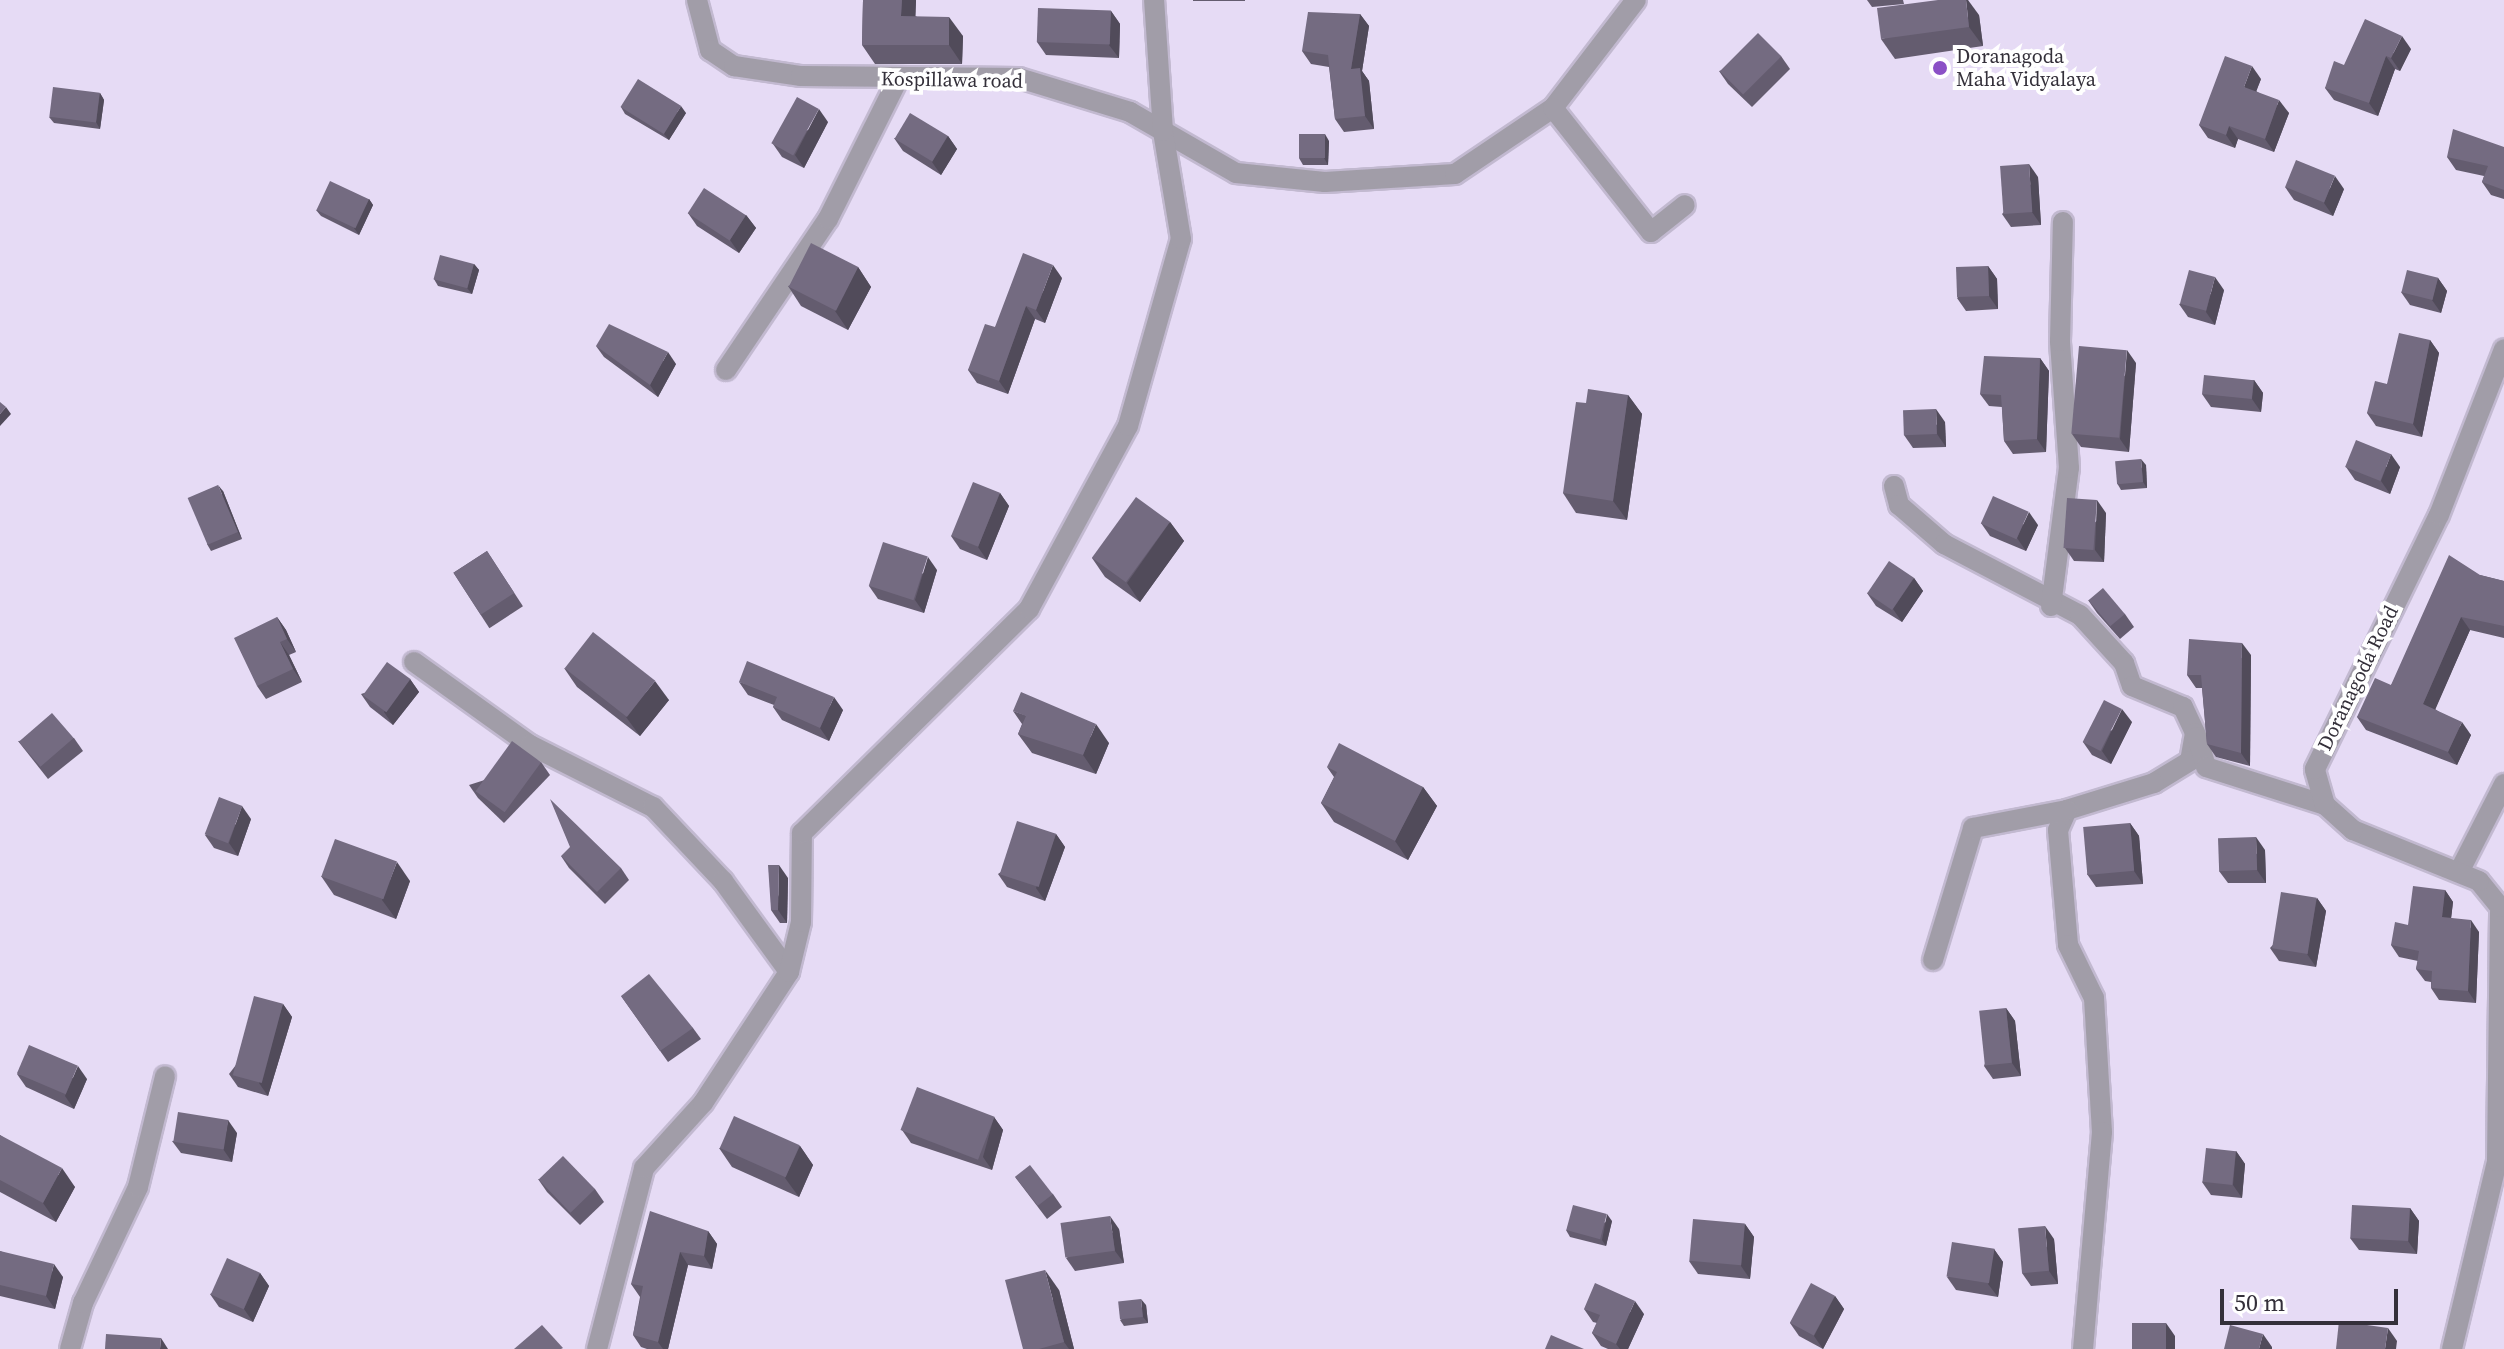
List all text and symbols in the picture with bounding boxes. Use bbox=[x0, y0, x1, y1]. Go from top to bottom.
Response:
place label: Doranagoda Maha Vidyalaya bbox=[1956, 44, 2097, 91]
marker: Doranagoda Maha Vidyalaya bbox=[1931, 59, 1949, 77]
street label: Kospillawa road bbox=[881, 67, 1023, 93]
street label: Doranagoda Road bbox=[2313, 602, 2403, 754]
scale bar bbox=[2224, 1273, 2402, 1323]
text: 50 m bbox=[2234, 1286, 2285, 1319]

